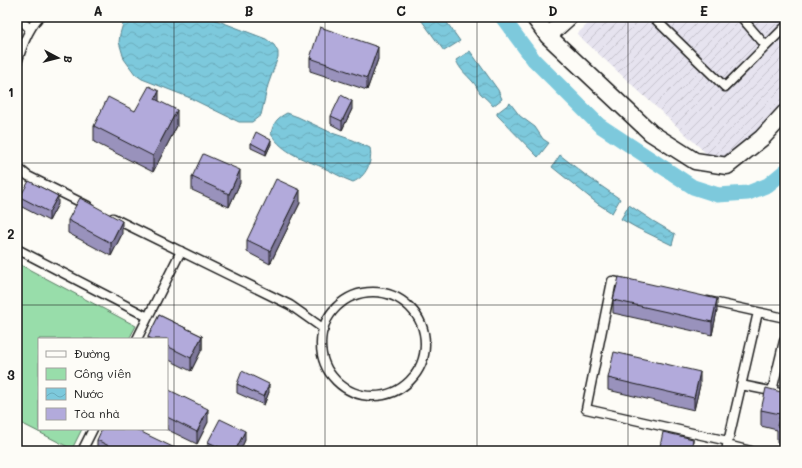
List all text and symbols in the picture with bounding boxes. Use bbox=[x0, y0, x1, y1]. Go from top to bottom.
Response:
text: A bbox=[93, 2, 103, 19]
text: B bbox=[245, 2, 254, 19]
text: C bbox=[396, 2, 406, 19]
text: D bbox=[548, 2, 558, 19]
text: E bbox=[700, 2, 708, 19]
north arrow bbox=[38, 38, 78, 78]
text: B bbox=[61, 55, 76, 64]
text: 1 bbox=[8, 83, 14, 100]
text: 2 bbox=[7, 225, 15, 242]
legend bbox=[38, 338, 168, 430]
text: Đường bbox=[74, 345, 110, 361]
text: Công viên bbox=[74, 365, 131, 381]
text: 3 bbox=[7, 366, 15, 383]
text: Nước bbox=[74, 385, 104, 401]
text: Tòa nhà bbox=[74, 405, 120, 421]

